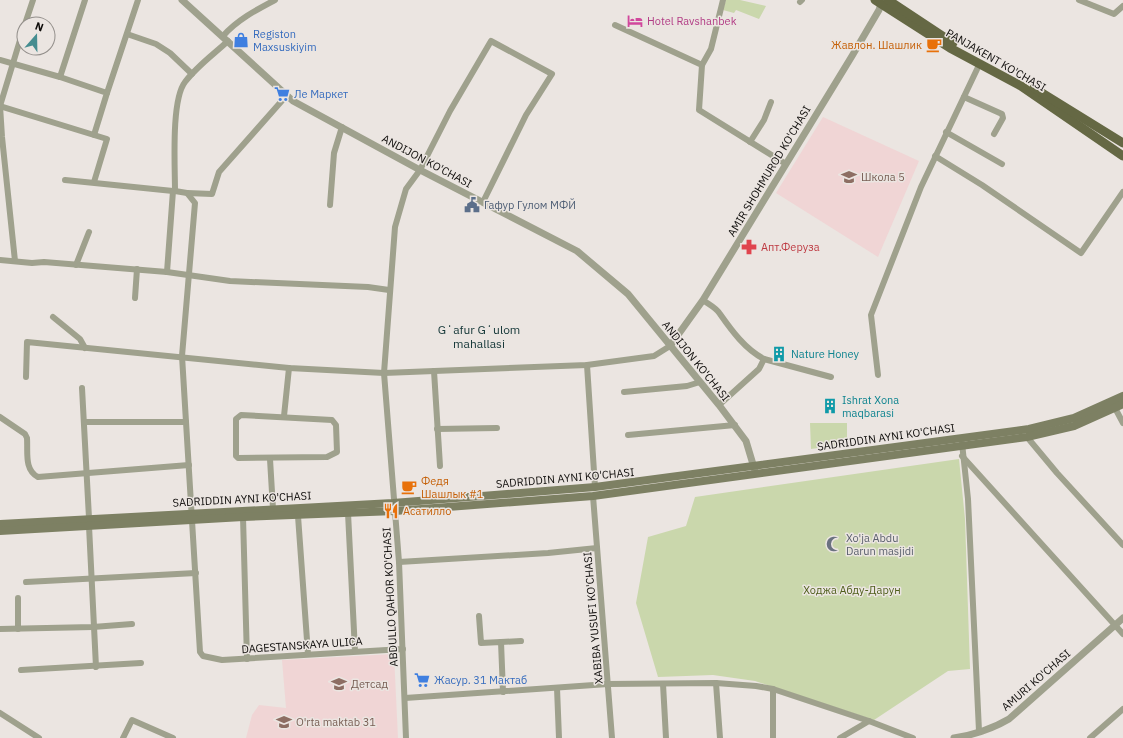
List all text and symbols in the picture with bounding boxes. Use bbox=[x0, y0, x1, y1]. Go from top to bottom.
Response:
hotel icon: Hotel Ravshanbek bbox=[626, 12, 644, 30]
place label: Hotel Ravshanbek bbox=[647, 14, 737, 28]
north arrow bbox=[16, 16, 56, 56]
text: N bbox=[33, 19, 46, 35]
street label: PANJAKENT KO'CHASI bbox=[944, 26, 1048, 94]
place label: Registon Maxsuskiyim bbox=[253, 27, 317, 54]
shop icon: Registon Maxsuskiyim bbox=[232, 31, 250, 49]
cafe icon: Жавлон. Шашлик bbox=[925, 36, 943, 54]
place label: Жавлон. Шашлик bbox=[831, 38, 922, 52]
supermarket icon: Ле Маркет bbox=[273, 85, 291, 103]
place label: Ле Маркет bbox=[294, 87, 348, 101]
street label: AMIR SHOHMUROD KO'CHASI bbox=[724, 103, 814, 239]
street label: ANDIJON KO'CHASI bbox=[380, 131, 474, 191]
school or university icon: Школа 5 bbox=[840, 168, 858, 186]
place label: Школа 5 bbox=[861, 170, 905, 184]
public building icon: Гафур Гулом МФЙ bbox=[463, 196, 481, 214]
place label: Гафур Гулом МФЙ bbox=[484, 198, 576, 212]
pharmacy icon: Апт.Феруза bbox=[740, 238, 758, 256]
place label: Апт.Феруза bbox=[761, 240, 820, 254]
street label: ANDIJON KO'CHASI bbox=[659, 318, 733, 404]
district label: Gʻafur Gʻulom mahallasi bbox=[438, 322, 520, 351]
building icon: Nature Honey bbox=[770, 345, 788, 363]
place label: Nature Honey bbox=[791, 347, 860, 361]
place label: Ishrat Хоnа mаqbаrasi bbox=[842, 393, 899, 420]
building icon: Ishrat Хоnа mаqbаrasi bbox=[821, 397, 839, 415]
street label: SADRIDDIN AYNI KO'CHASI bbox=[816, 420, 956, 454]
street label: SADRIDDIN AYNI KO'CHASI bbox=[495, 465, 635, 491]
place label: Федя Шашлык #1 bbox=[421, 474, 484, 501]
cafe icon: Федя Шашлык #1 bbox=[400, 478, 418, 496]
street label: SADRIDDIN AYNI KO'CHASI bbox=[172, 488, 312, 510]
restaurant icon: Асатилло bbox=[382, 502, 400, 520]
place label: Асатилло bbox=[403, 504, 452, 518]
street label: ABDULLO QAHOR KO'CHASI bbox=[379, 527, 401, 667]
place label: Xo'ja Abdu Darun masjidi bbox=[846, 531, 914, 558]
mosque icon: Xo'ja Abdu Darun masjidi bbox=[825, 535, 843, 553]
street label: XABIBA YUSUFI KO'CHASI bbox=[580, 551, 606, 685]
park label: Ходжа Абду-Дарун bbox=[803, 583, 901, 597]
street label: DAGESTANSKAYA ULICA bbox=[241, 634, 363, 656]
street label: AMURI KO'CHASI bbox=[999, 646, 1073, 714]
supermarket icon: Жасур. 31 Мактаб bbox=[413, 671, 431, 689]
place label: Жасур. 31 Мактаб bbox=[434, 673, 527, 687]
school or university icon: Детсад bbox=[330, 675, 348, 693]
place label: Детсад bbox=[351, 677, 389, 691]
school or university icon: O'rta maktab 31 bbox=[275, 713, 293, 731]
place label: O'rta maktab 31 bbox=[296, 715, 376, 729]

